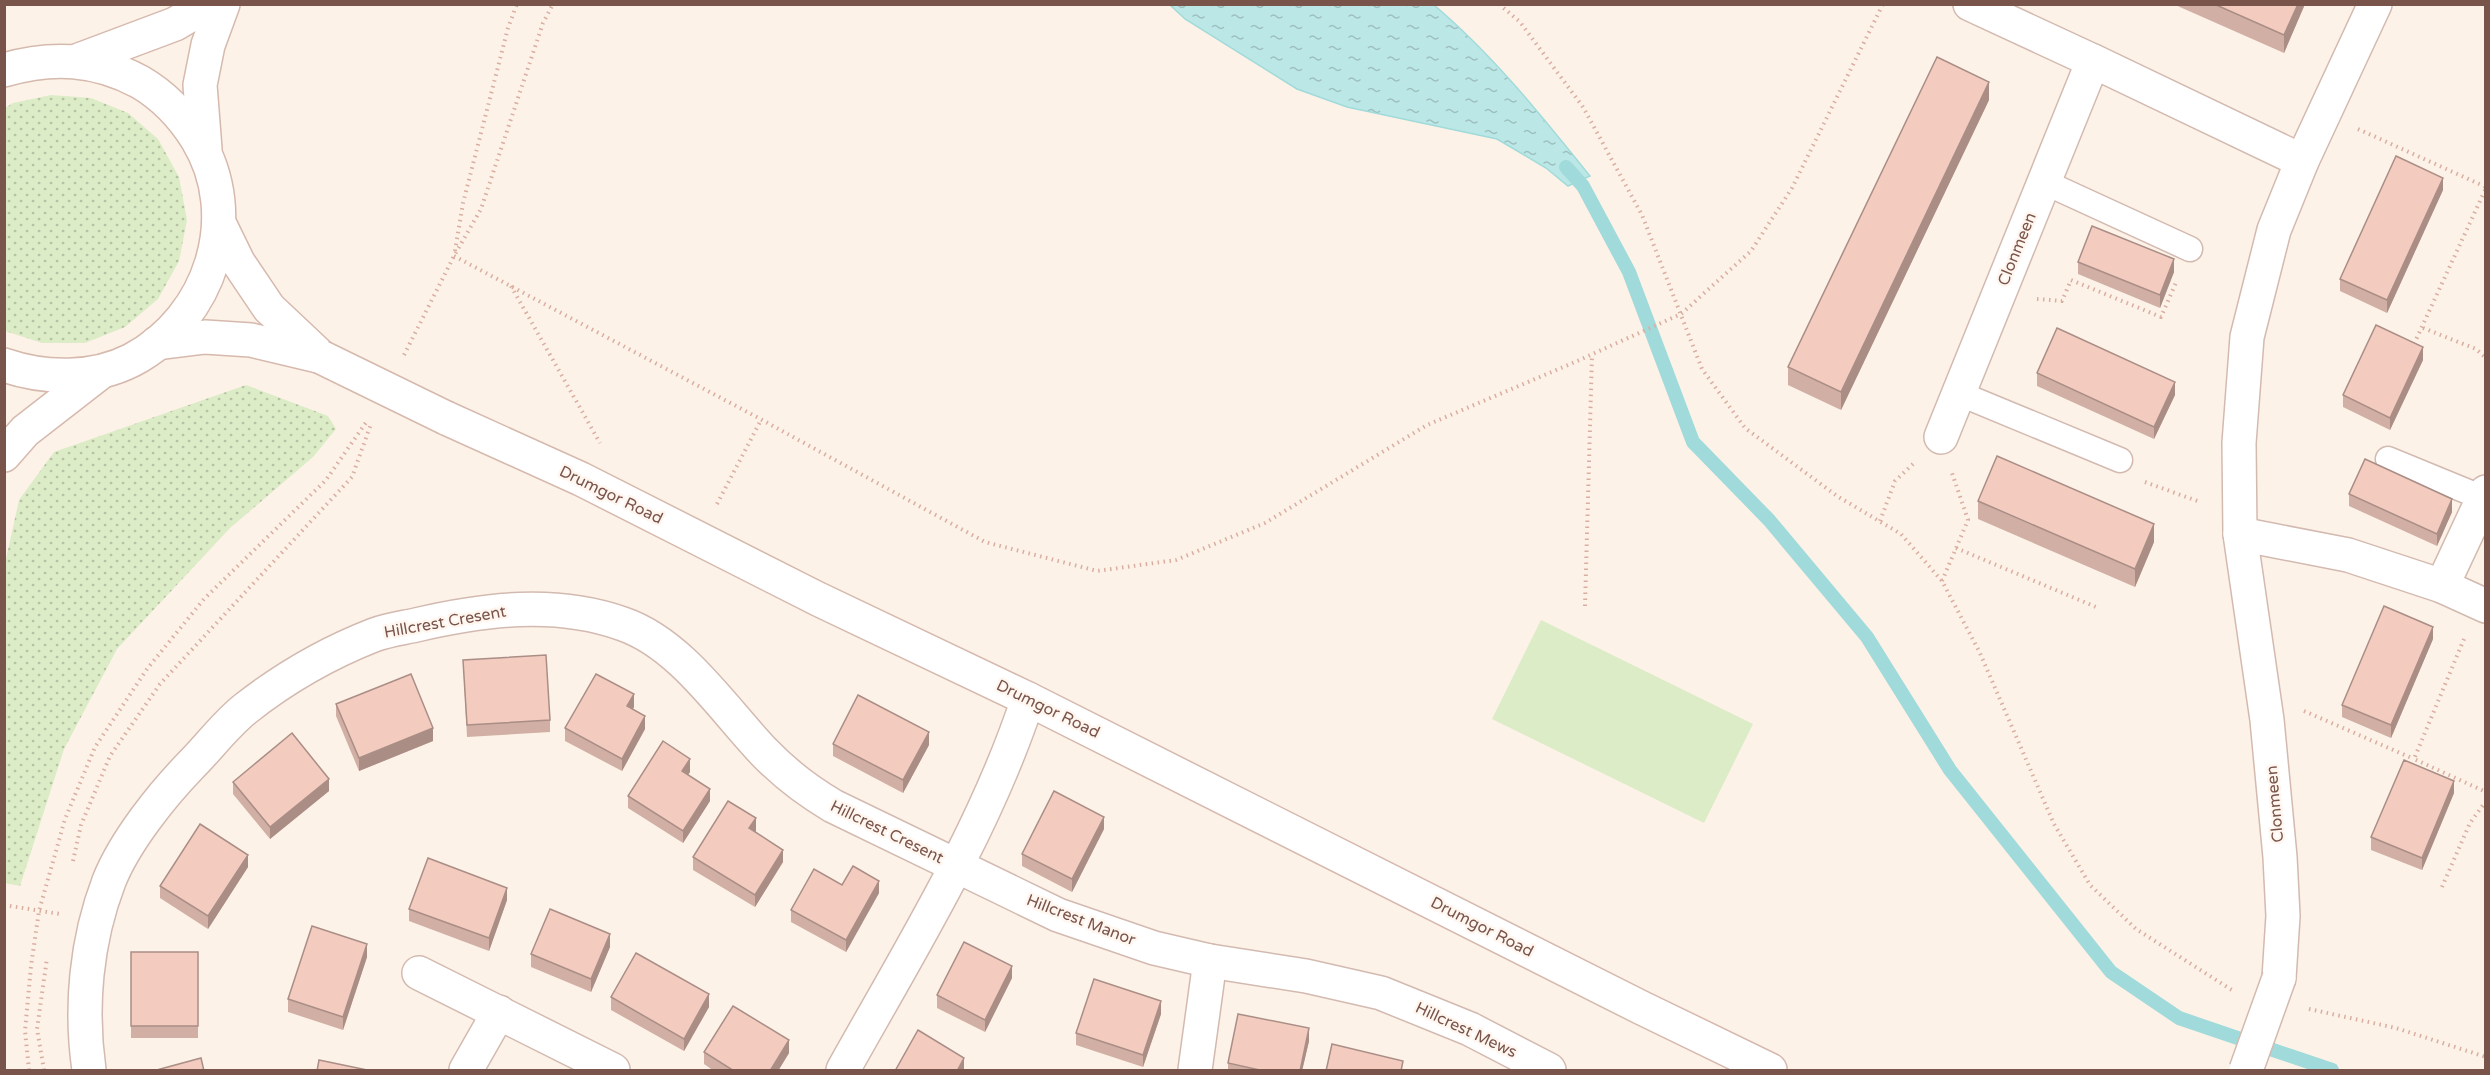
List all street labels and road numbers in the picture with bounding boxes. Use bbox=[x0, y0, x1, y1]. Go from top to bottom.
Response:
street label: Clonmeen bbox=[1993, 209, 2041, 289]
street label: Drumgor Road bbox=[556, 461, 666, 529]
street label: Hillcrest Cresent bbox=[382, 601, 508, 643]
street label: Drumgor Road bbox=[993, 675, 1103, 743]
street label: Clonmeen bbox=[2262, 765, 2288, 843]
street label: Hillcrest Cresent bbox=[827, 796, 947, 868]
street label: Hillcrest Manor bbox=[1024, 890, 1139, 950]
street label: Drumgor Road bbox=[1427, 892, 1537, 962]
street label: Hillcrest Mews bbox=[1412, 998, 1520, 1062]

